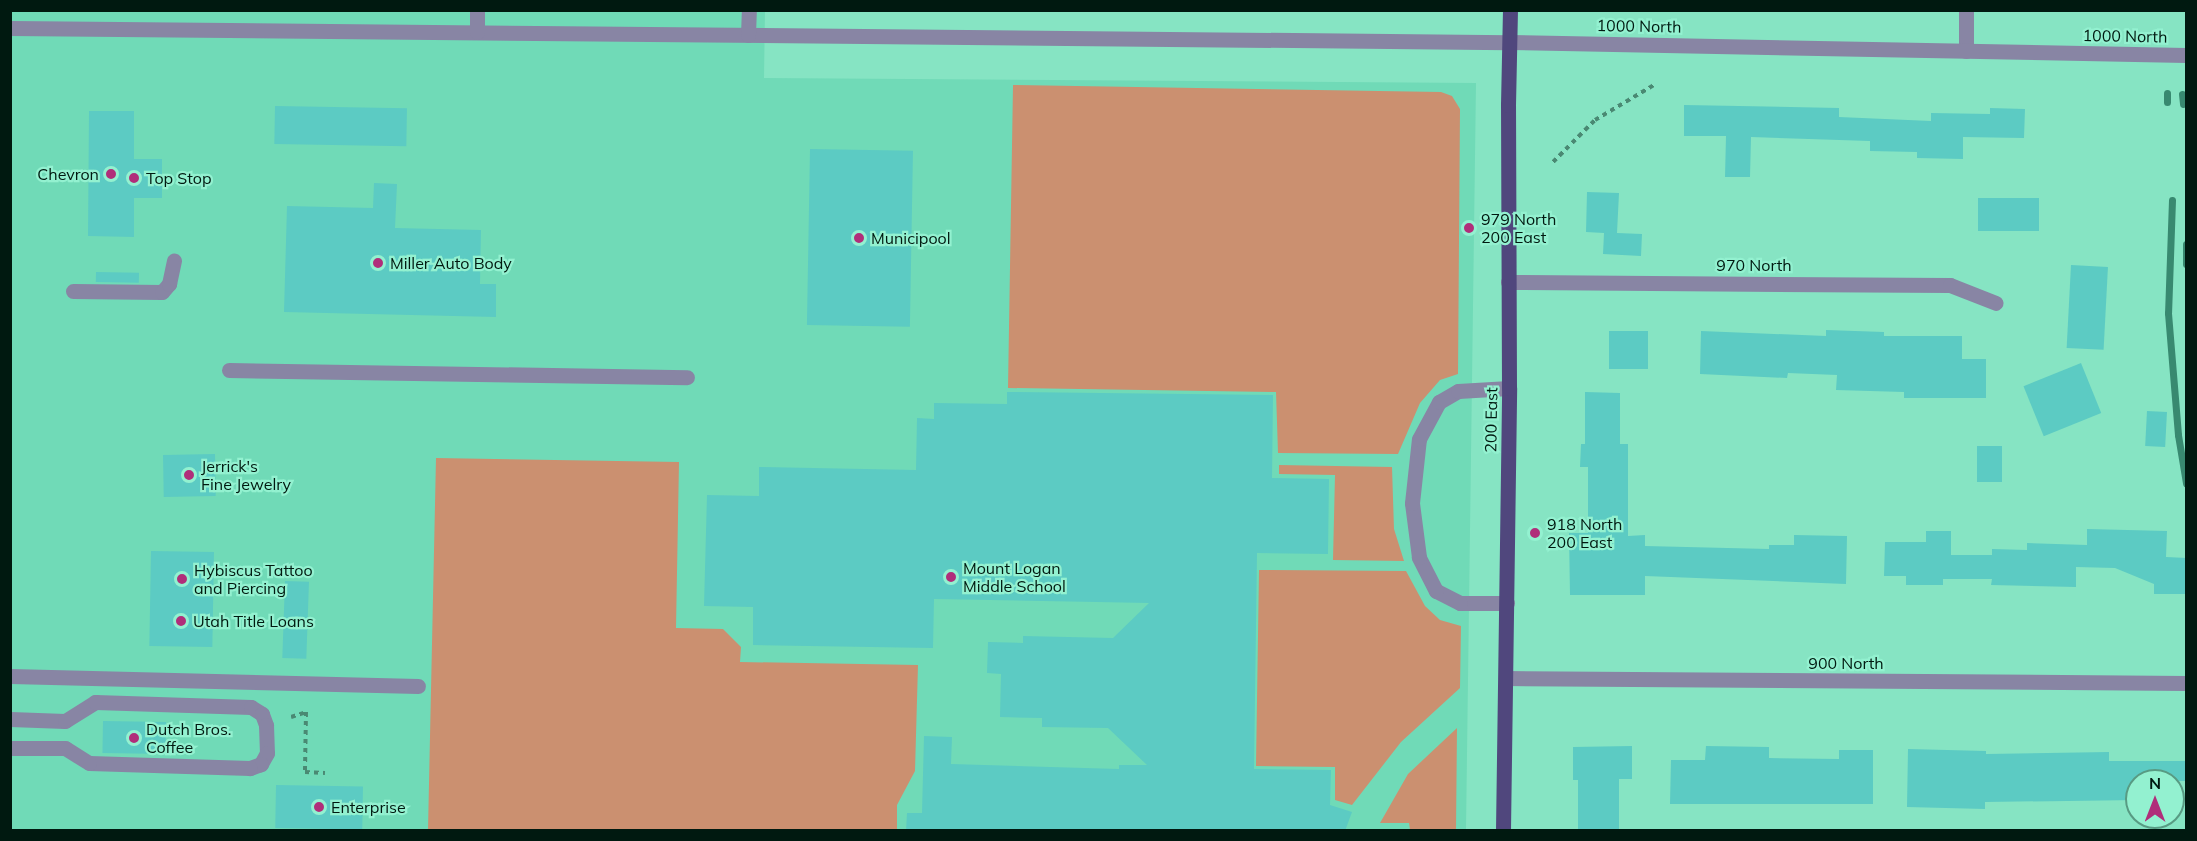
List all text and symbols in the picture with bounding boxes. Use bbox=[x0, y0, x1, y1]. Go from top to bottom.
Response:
street label: 1000 North bbox=[1596, 16, 1682, 36]
street label: 1000 North bbox=[2082, 26, 2168, 46]
place label: Chevron bbox=[37, 164, 99, 184]
marker: Chevron bbox=[104, 167, 118, 181]
place label: Top Stop bbox=[146, 168, 212, 188]
marker: Top Stop bbox=[127, 171, 141, 185]
place label: 979 North 200 East bbox=[1481, 209, 1556, 247]
marker: 979 North 200 East bbox=[1462, 221, 1476, 235]
place label: Municipool bbox=[871, 228, 951, 248]
marker: Municipool bbox=[852, 231, 866, 245]
place label: Miller Auto Body bbox=[390, 253, 512, 273]
street label: 970 North bbox=[1716, 255, 1792, 275]
marker: Miller Auto Body bbox=[371, 256, 385, 270]
street label: 200 East bbox=[1481, 387, 1501, 453]
place label: Jerrick's Fine Jewelry bbox=[201, 456, 291, 494]
marker: Jerrick's Fine Jewelry bbox=[182, 468, 196, 482]
place label: 918 North 200 East bbox=[1547, 514, 1622, 552]
marker: 918 North 200 East bbox=[1528, 526, 1542, 540]
place label: Mount Logan Middle School bbox=[963, 558, 1066, 596]
place label: Hybiscus Tattoo and Piercing bbox=[194, 560, 313, 598]
marker: Mount Logan Middle School bbox=[944, 570, 958, 584]
marker: Hybiscus Tattoo and Piercing bbox=[175, 572, 189, 586]
place label: Utah Title Loans bbox=[193, 611, 314, 631]
marker: Utah Title Loans bbox=[174, 614, 188, 628]
street label: 900 North bbox=[1808, 653, 1884, 673]
place label: Dutch Bros. Coffee bbox=[146, 719, 231, 757]
marker: Dutch Bros. Coffee bbox=[127, 731, 141, 745]
north arrow bbox=[2125, 769, 2185, 829]
text: N bbox=[2149, 773, 2161, 793]
place label: Enterprise bbox=[331, 797, 406, 817]
marker: Enterprise bbox=[312, 800, 326, 814]

